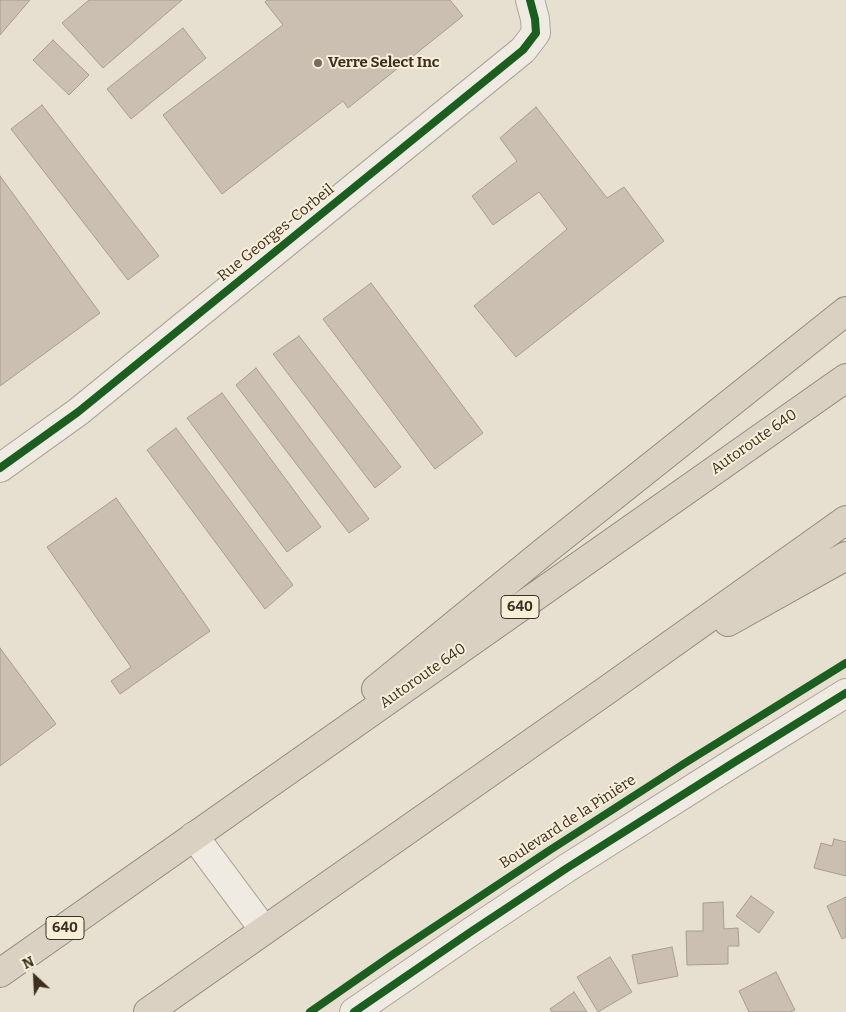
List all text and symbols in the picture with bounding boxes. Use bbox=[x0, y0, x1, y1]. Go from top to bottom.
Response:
place label: Verre Select Inc bbox=[328, 54, 440, 72]
marker: Verre Select Inc bbox=[312, 57, 324, 69]
street label: Rue Georges-Corbeil bbox=[214, 180, 338, 286]
street label: Autoroute 640 bbox=[707, 406, 801, 478]
road number: 640 bbox=[501, 596, 539, 618]
street label: Autoroute 640 bbox=[376, 640, 470, 712]
street label: Boulevard de la Pinière bbox=[496, 771, 640, 873]
road number: 640 bbox=[46, 916, 84, 940]
north arrow bbox=[10, 952, 60, 1002]
text: N bbox=[20, 953, 37, 973]

